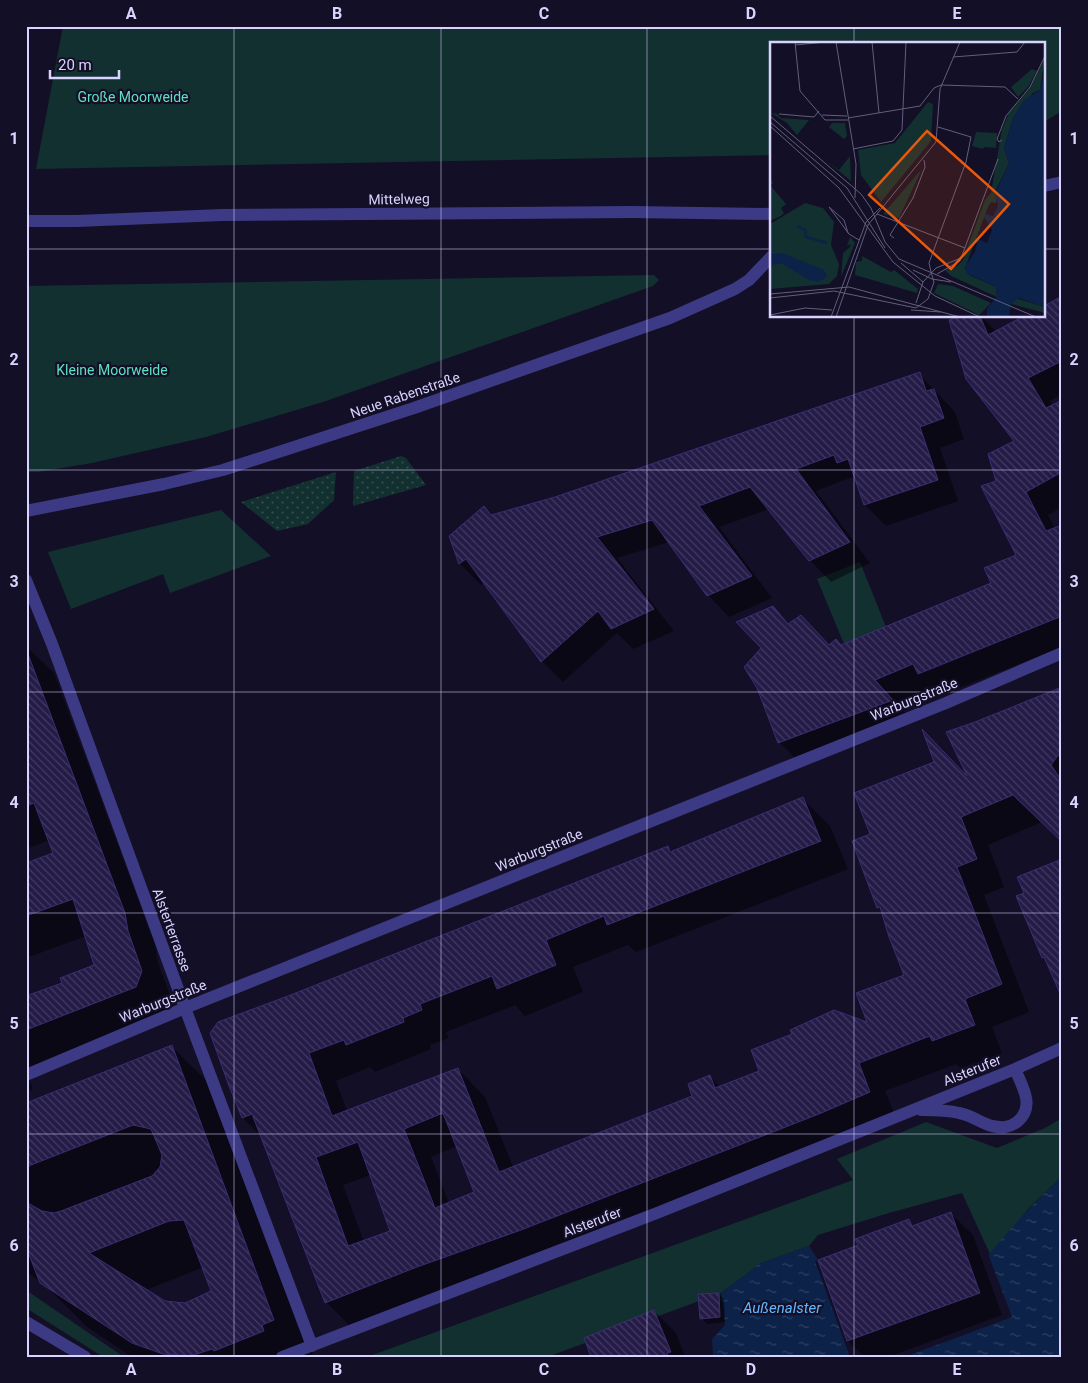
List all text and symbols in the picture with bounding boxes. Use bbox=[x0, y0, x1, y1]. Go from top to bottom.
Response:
text: A bbox=[126, 4, 137, 23]
text: B bbox=[332, 4, 342, 23]
text: C bbox=[539, 4, 549, 23]
text: D bbox=[746, 4, 756, 23]
text: E bbox=[953, 4, 962, 23]
inset map bbox=[770, 42, 1046, 318]
scale bar bbox=[50, 48, 119, 80]
text: 20 m bbox=[58, 56, 92, 74]
park label: Große Moorweide bbox=[77, 89, 189, 105]
text: 1 bbox=[9, 129, 19, 148]
text: 1 bbox=[1069, 129, 1079, 148]
street label: Mittelweg bbox=[368, 190, 430, 208]
text: 2 bbox=[9, 350, 19, 369]
text: 2 bbox=[1069, 350, 1079, 369]
park label: Kleine Moorweide bbox=[56, 362, 168, 378]
street label: Neue Rabenstraße bbox=[348, 369, 462, 421]
text: 3 bbox=[9, 572, 19, 591]
text: 3 bbox=[1069, 572, 1079, 591]
street label: Warburgstraße bbox=[868, 674, 960, 724]
text: 4 bbox=[9, 793, 19, 812]
text: 4 bbox=[1069, 793, 1079, 812]
street label: Warburgstraße bbox=[493, 825, 585, 875]
street label: Alsterterrasse bbox=[150, 886, 194, 974]
street label: Warburgstraße bbox=[117, 976, 209, 1026]
text: 5 bbox=[9, 1014, 19, 1033]
text: 5 bbox=[1069, 1014, 1079, 1033]
street label: Alsterufer bbox=[941, 1051, 1004, 1089]
street label: Alsterufer bbox=[561, 1203, 624, 1240]
text: 6 bbox=[9, 1236, 19, 1255]
text: 6 bbox=[1069, 1236, 1079, 1255]
water label: Außenalster bbox=[742, 1299, 822, 1317]
text: A bbox=[126, 1360, 137, 1379]
text: B bbox=[332, 1360, 342, 1379]
text: C bbox=[539, 1360, 549, 1379]
text: D bbox=[746, 1360, 756, 1379]
text: E bbox=[953, 1360, 962, 1379]

